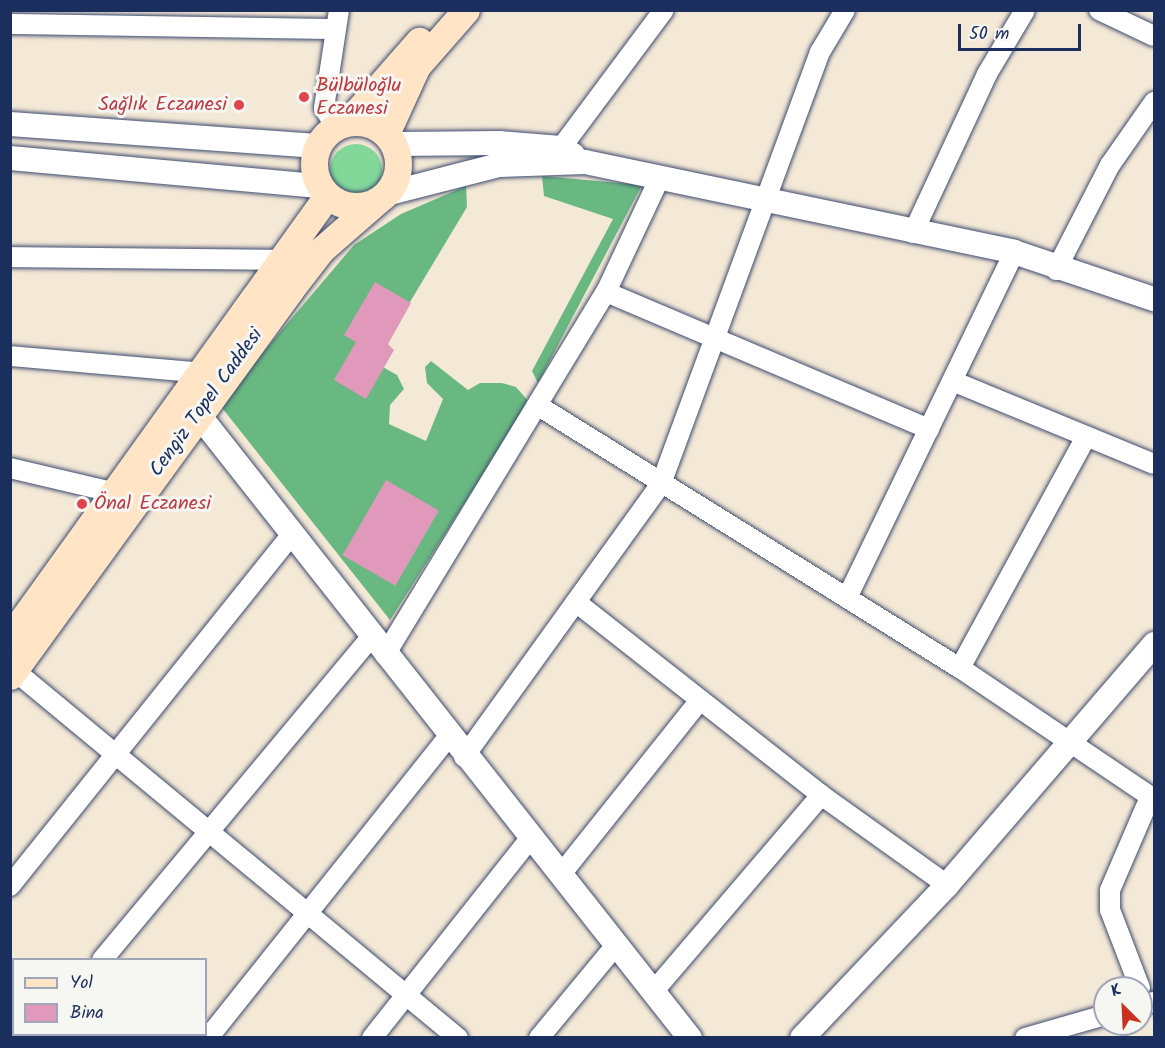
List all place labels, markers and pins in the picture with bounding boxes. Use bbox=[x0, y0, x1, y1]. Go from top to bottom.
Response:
place label: Bülbüloğlu Eczanesi bbox=[316, 74, 401, 121]
marker: Bülbüloğlu Eczanesi bbox=[297, 90, 311, 104]
place label: Sağlık Eczanesi bbox=[98, 93, 227, 117]
marker: Sağlık Eczanesi bbox=[232, 98, 246, 112]
place label: Önal Eczanesi bbox=[94, 492, 211, 516]
marker: Önal Eczanesi bbox=[75, 497, 89, 511]

